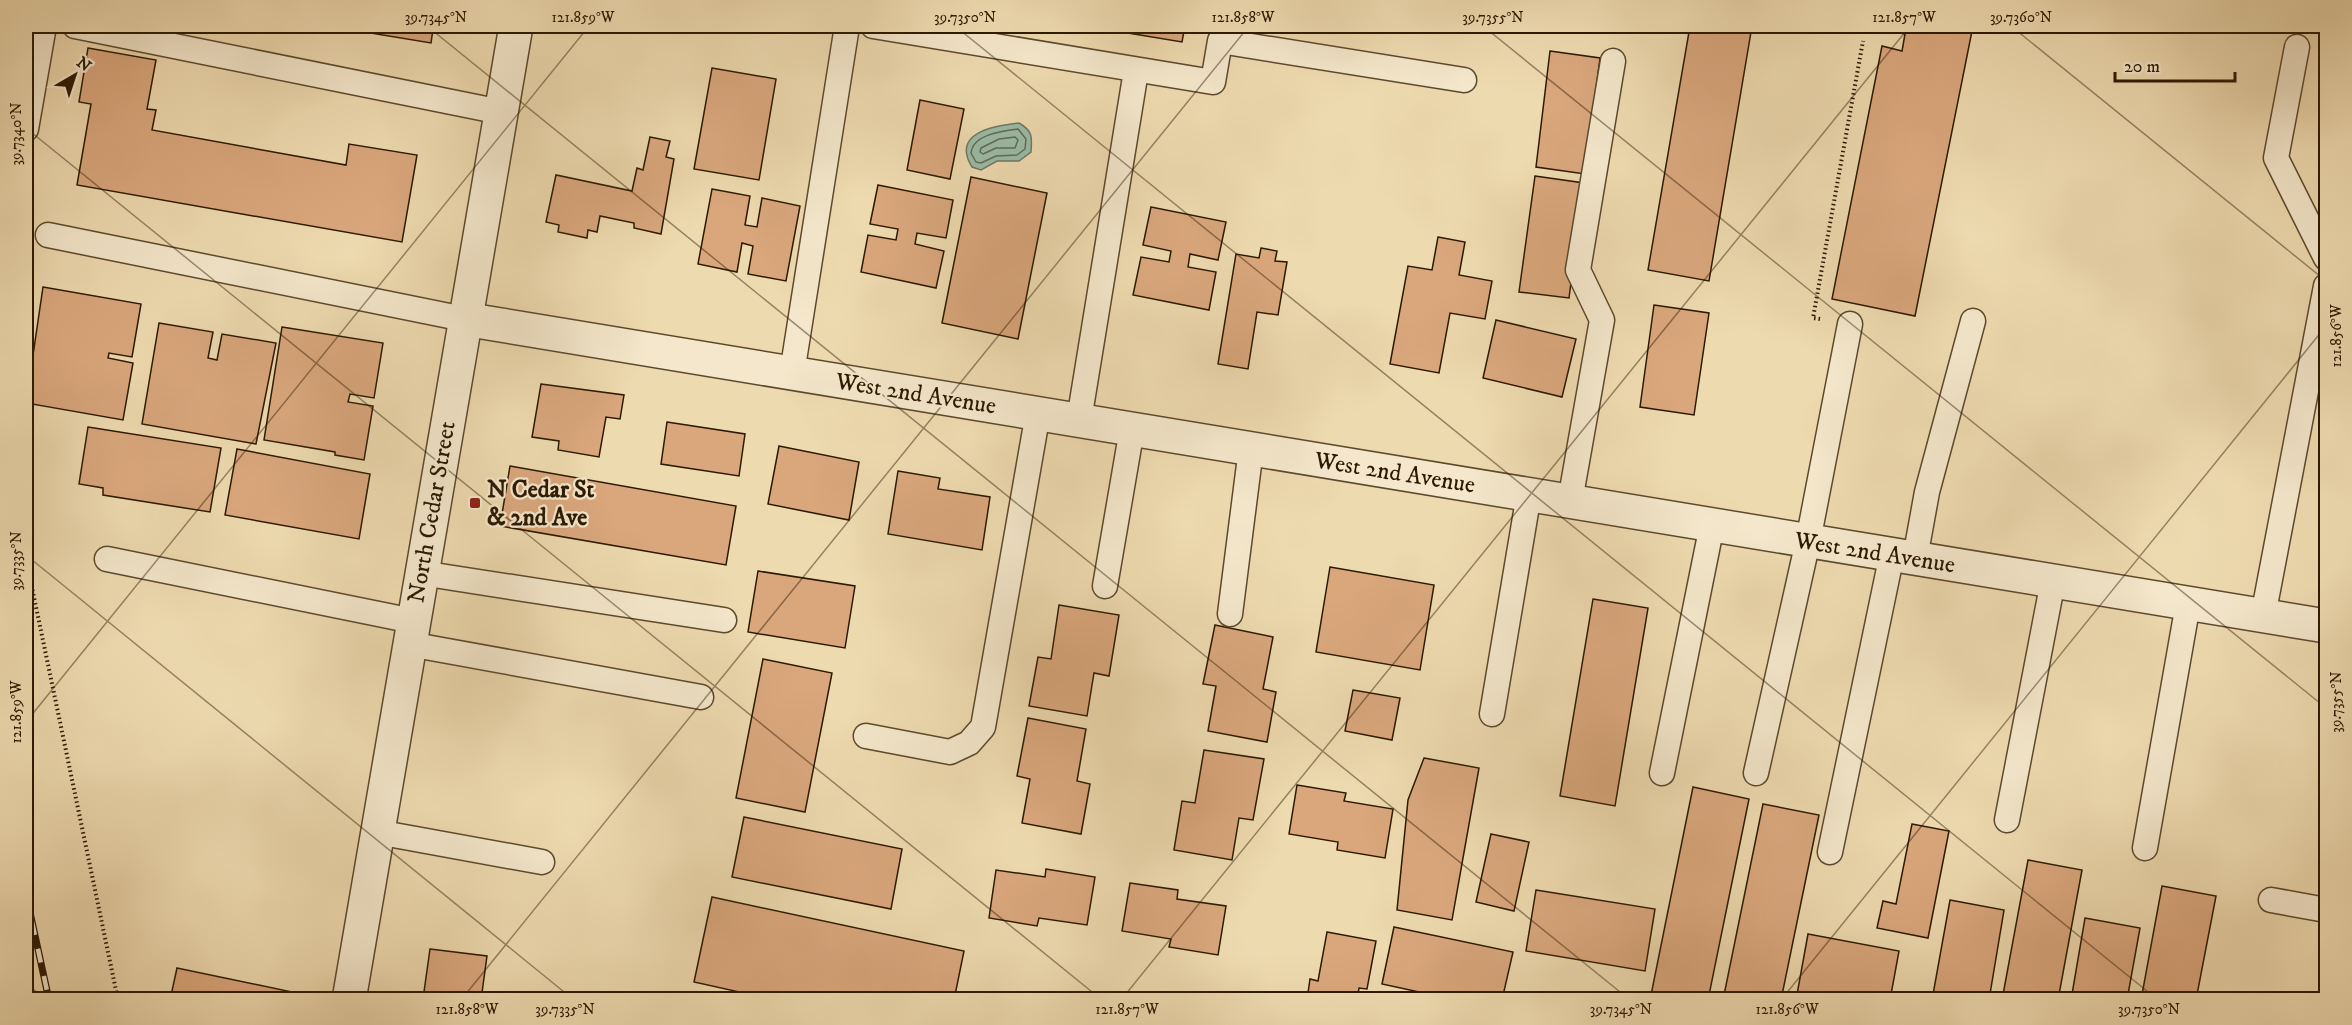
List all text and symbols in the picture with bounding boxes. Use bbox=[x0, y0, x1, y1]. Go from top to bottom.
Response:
text: 39.7345°N bbox=[405, 8, 467, 27]
text: 121.859°W bbox=[552, 8, 615, 27]
text: 39.7350°N bbox=[934, 8, 996, 27]
text: 121.858°W bbox=[1212, 8, 1275, 27]
text: 39.7355°N bbox=[1462, 8, 1524, 27]
text: 121.857°W bbox=[1872, 8, 1936, 27]
text: 39.7360°N bbox=[1990, 8, 2052, 27]
north arrow bbox=[45, 45, 105, 105]
scale bar bbox=[2115, 45, 2235, 83]
text: N bbox=[72, 52, 95, 76]
text: 20 m bbox=[2124, 56, 2160, 78]
text: 39.7340°N bbox=[7, 102, 26, 166]
text: 121.856°W bbox=[2327, 304, 2346, 368]
street label: West 2nd Avenue bbox=[832, 366, 998, 421]
street label: North Cedar Street bbox=[401, 419, 463, 605]
street label: West 2nd Avenue bbox=[1311, 445, 1477, 500]
place label: N Cedar St & 2nd Ave bbox=[487, 475, 595, 533]
marker: N Cedar St & 2nd Ave bbox=[468, 496, 482, 510]
street label: West 2nd Avenue bbox=[1791, 525, 1957, 580]
text: 39.7335°N bbox=[7, 531, 26, 591]
text: 39.7355°N bbox=[2327, 671, 2346, 733]
text: 121.859°W bbox=[7, 680, 26, 743]
text: 121.858°W bbox=[436, 1000, 499, 1019]
text: 39.7335°N bbox=[535, 1000, 595, 1019]
text: 121.857°W bbox=[1095, 1000, 1159, 1019]
text: 39.7345°N bbox=[1590, 1000, 1652, 1019]
text: 121.856°W bbox=[1755, 1000, 1819, 1019]
text: 39.7350°N bbox=[2118, 1000, 2180, 1019]

